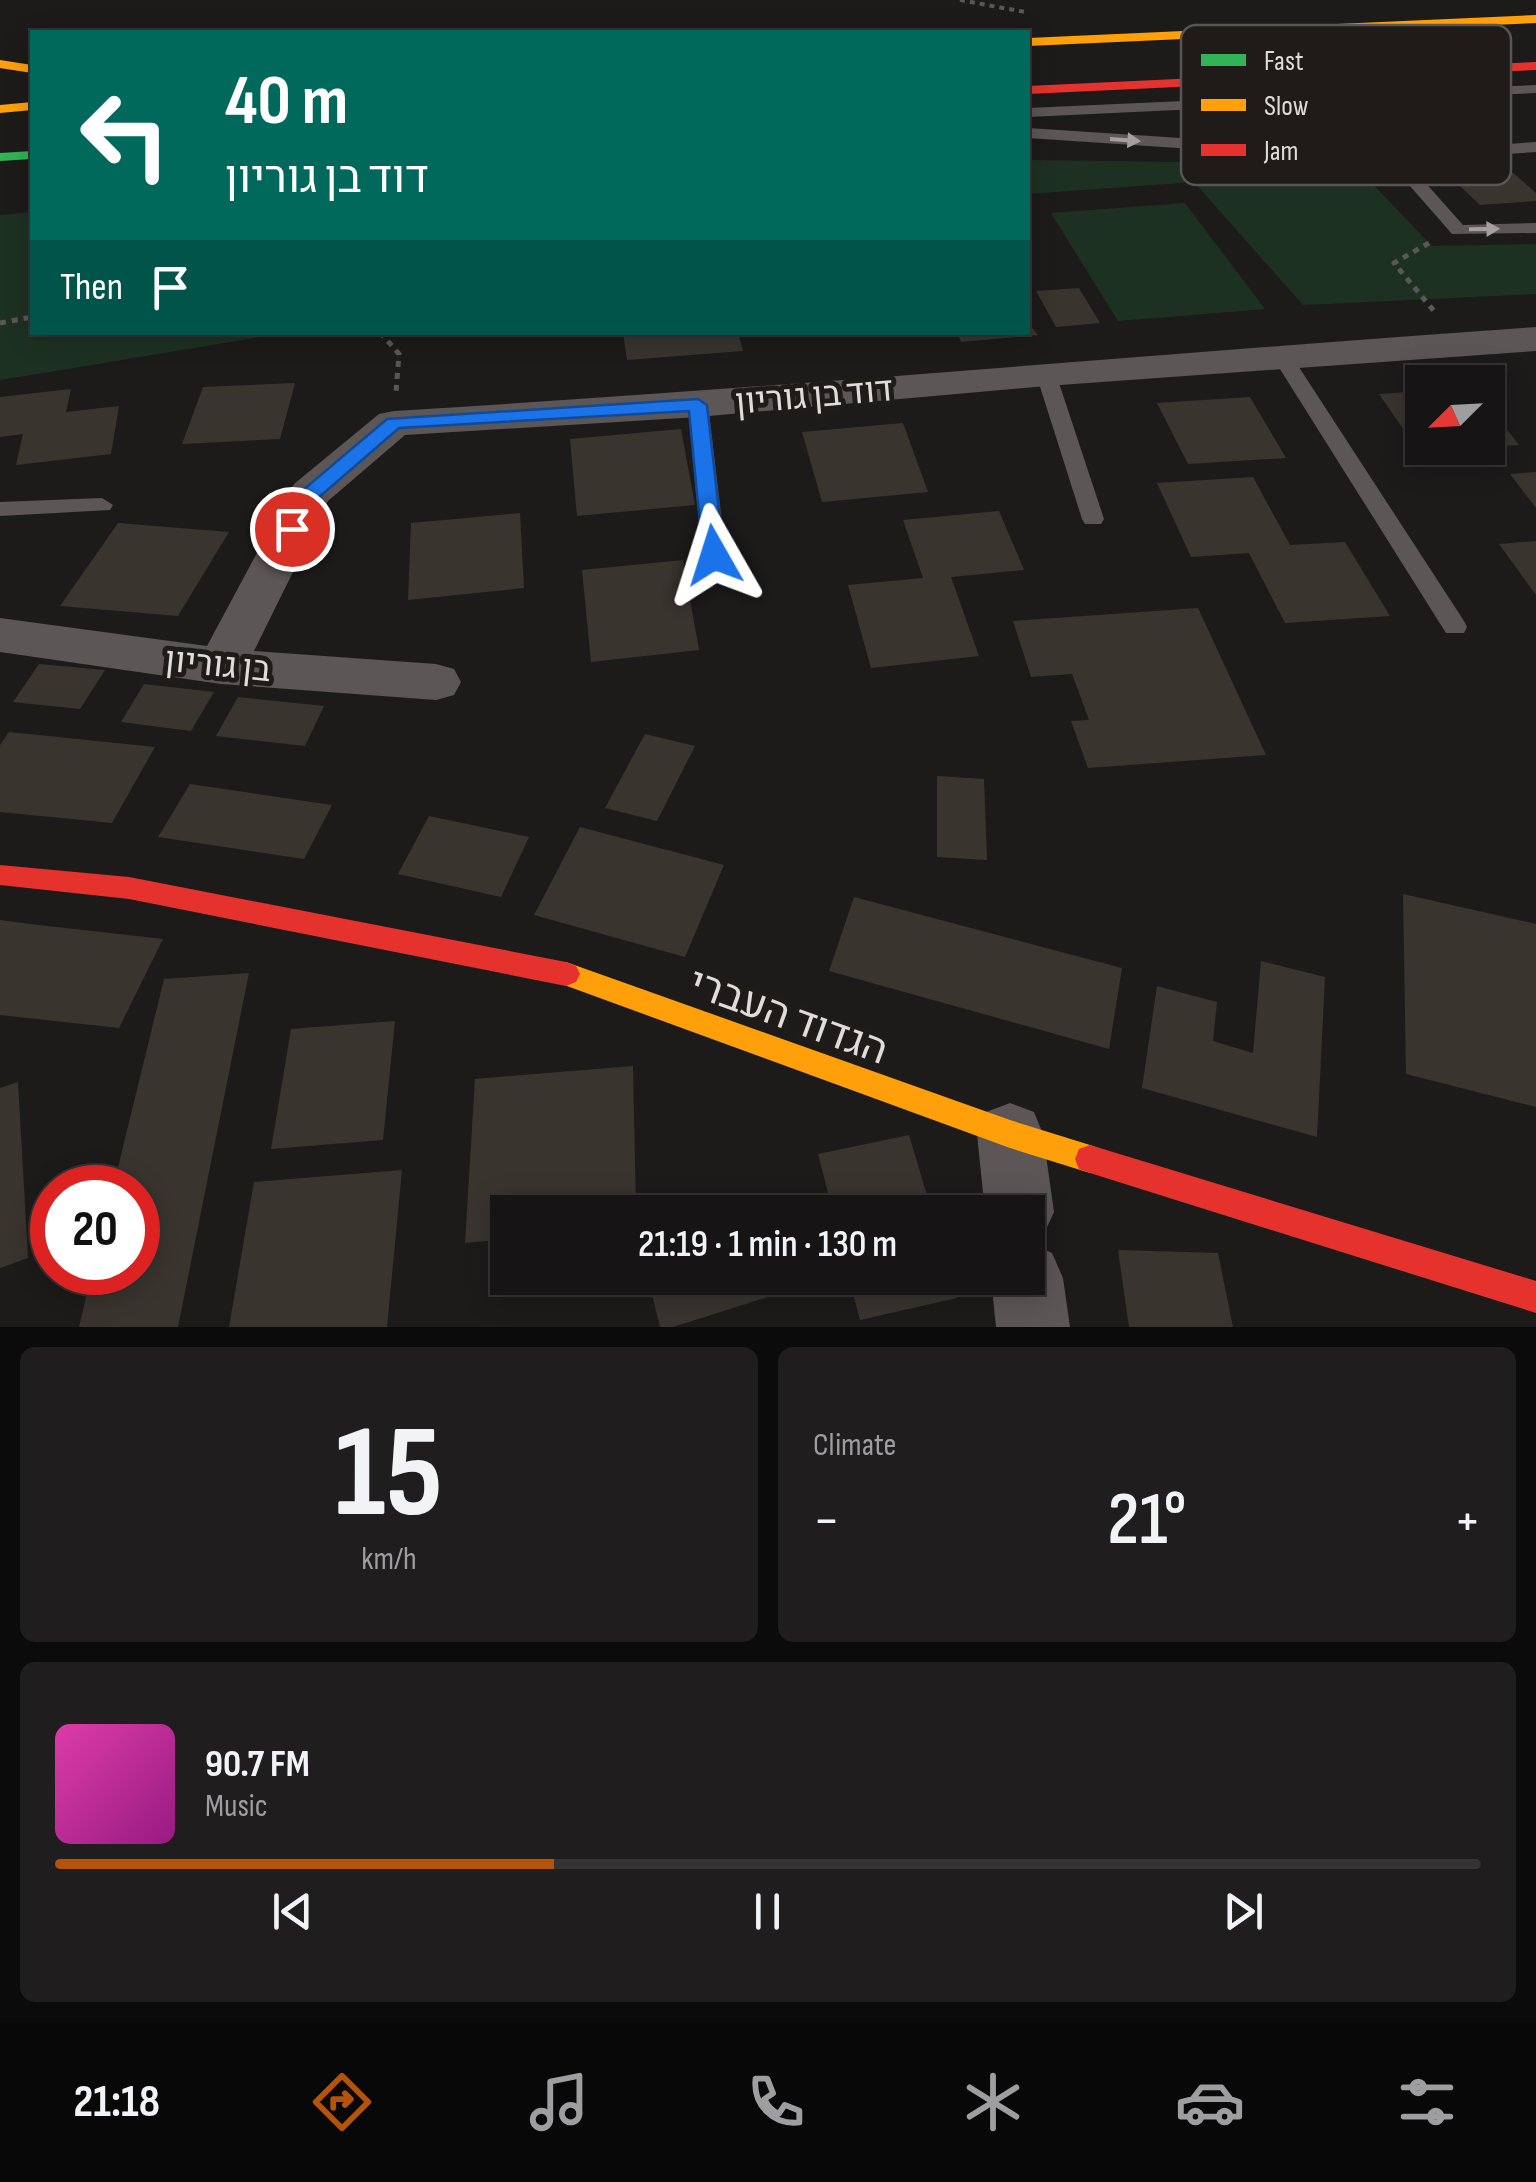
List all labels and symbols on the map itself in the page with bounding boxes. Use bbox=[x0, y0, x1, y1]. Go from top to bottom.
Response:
legend bbox=[1181, 25, 1511, 185]
text: Fast bbox=[1264, 45, 1303, 78]
text: Slow bbox=[1264, 90, 1309, 123]
one-way arrow bbox=[1109, 132, 1141, 148]
text: Jam bbox=[1263, 135, 1299, 168]
one-way arrow bbox=[1468, 221, 1500, 237]
north arrow bbox=[1405, 365, 1505, 465]
street label: דוד בן גוריון bbox=[733, 368, 895, 425]
pin bbox=[250, 487, 335, 572]
position arrow bbox=[662, 503, 766, 607]
street label: בן גוריון bbox=[163, 639, 273, 692]
street label: הגדוד העברי bbox=[682, 958, 895, 1077]
speed limit sign: 20 bbox=[30, 1165, 160, 1295]

